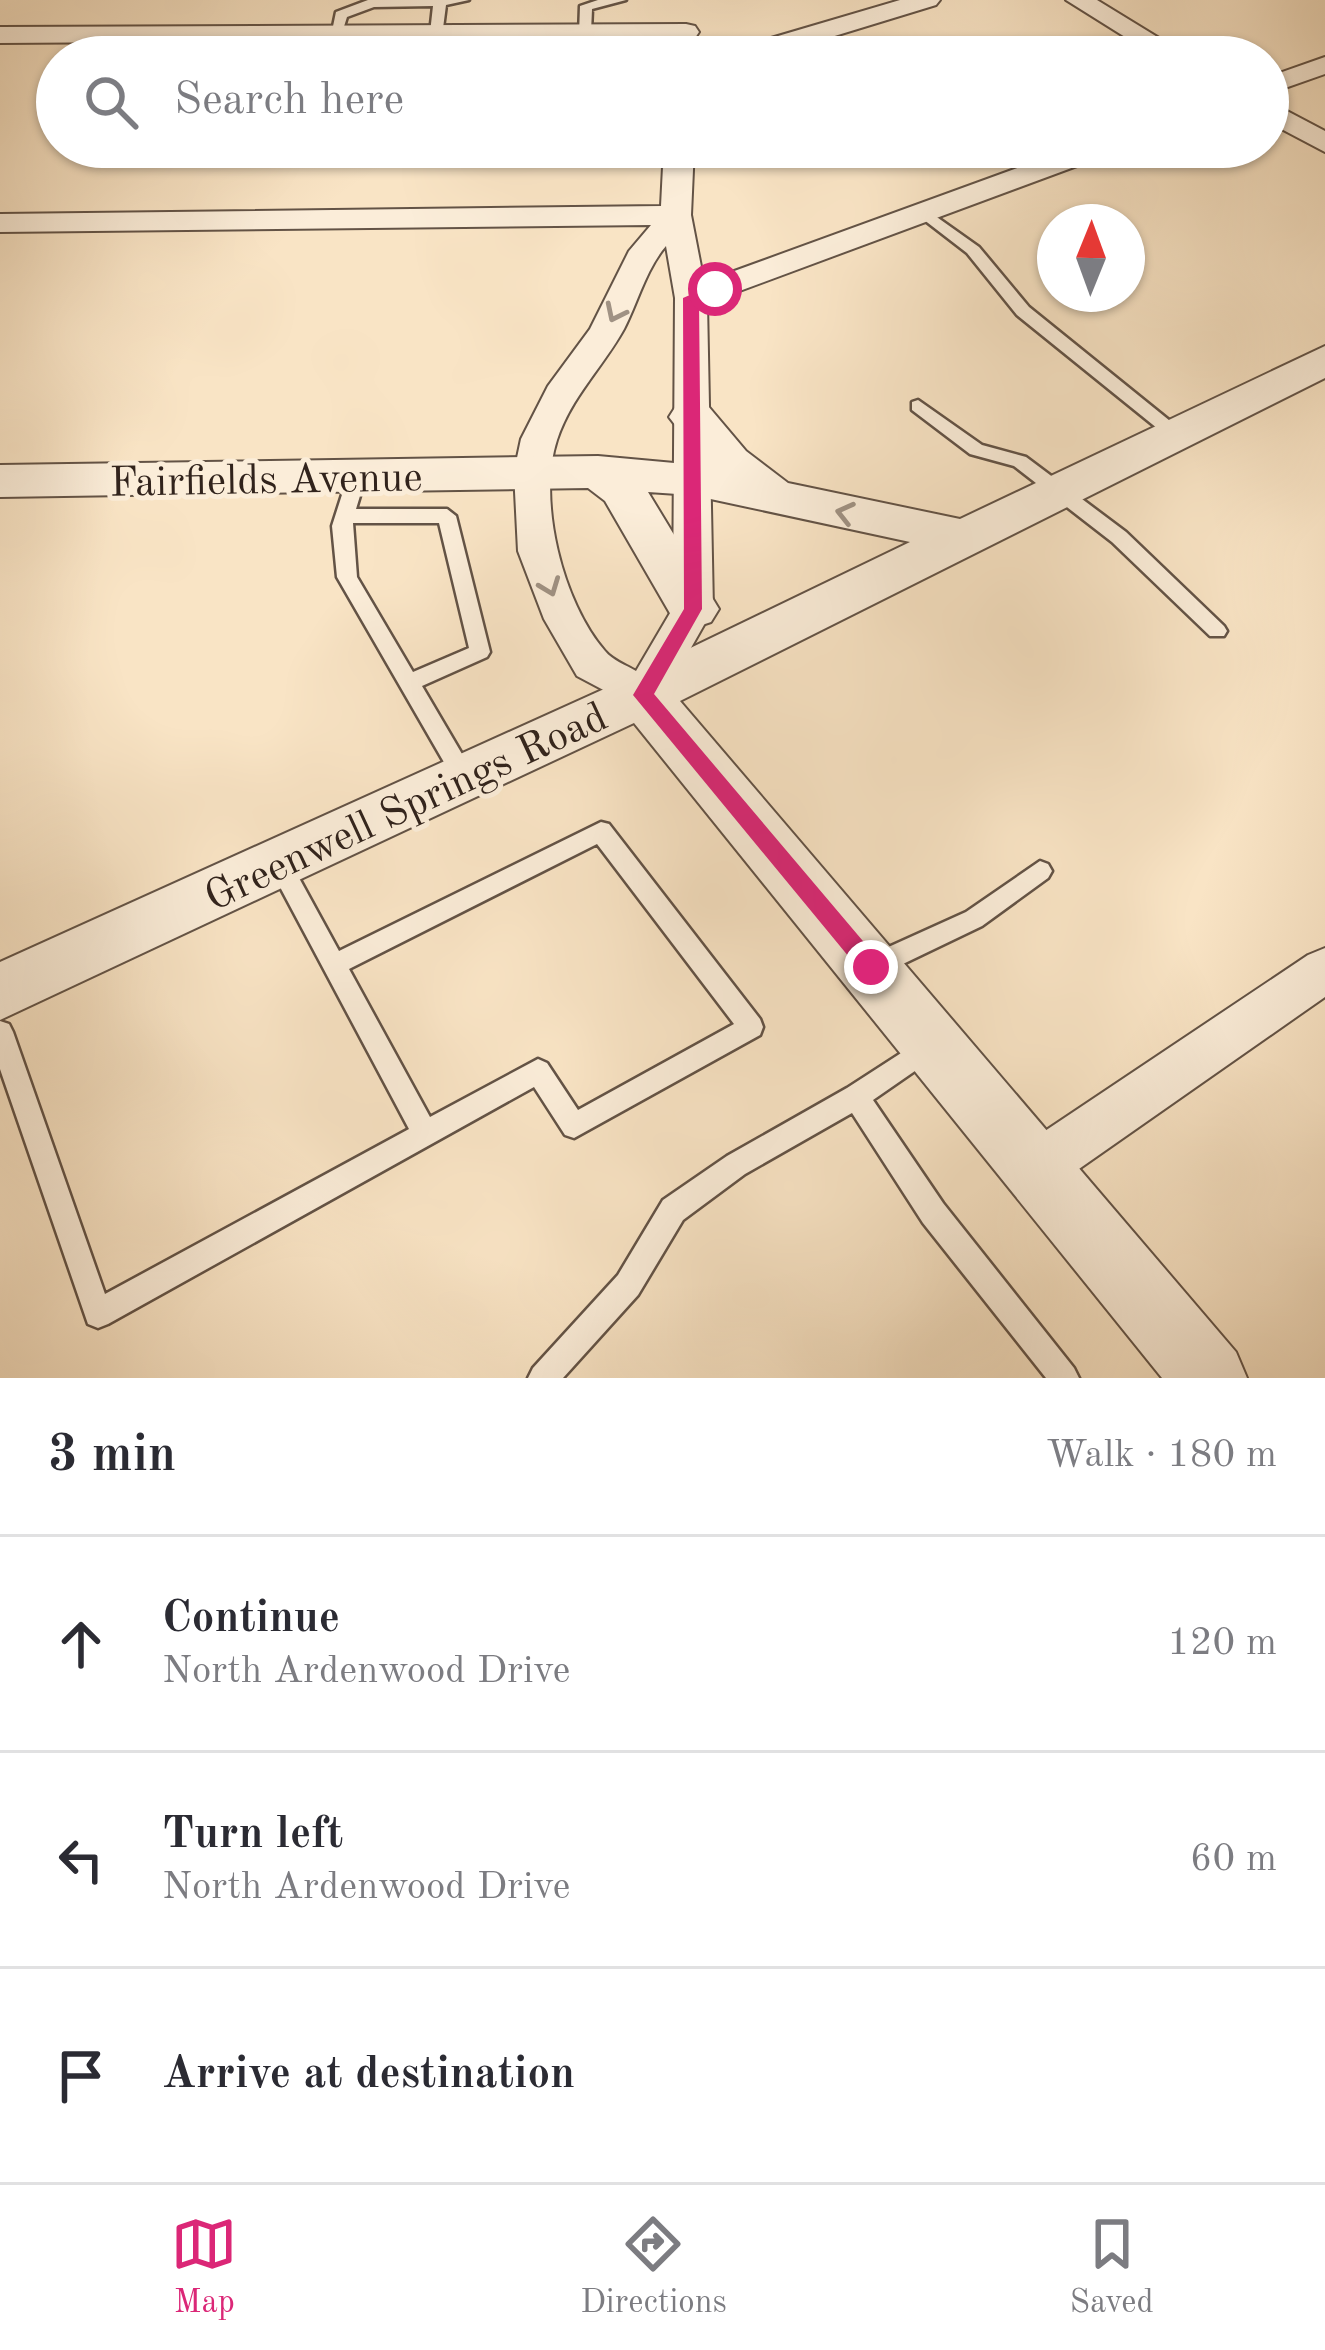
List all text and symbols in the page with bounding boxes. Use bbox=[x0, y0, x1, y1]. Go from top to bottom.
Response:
search box bbox=[36, 36, 1289, 168]
icon: search bbox=[78, 69, 144, 135]
text: Search here bbox=[174, 79, 404, 124]
north arrow bbox=[1037, 204, 1145, 312]
route start bbox=[688, 262, 742, 316]
one-way arrow bbox=[606, 301, 629, 322]
street label: Fairfields Avenue bbox=[109, 458, 423, 506]
one-way arrow bbox=[836, 502, 856, 527]
one-way arrow bbox=[536, 575, 561, 596]
street label: Greenwell Springs Road bbox=[199, 697, 614, 920]
route end bbox=[844, 940, 898, 994]
text: 3 min bbox=[48, 1431, 176, 1482]
text: Walk · 180 m bbox=[1046, 1436, 1277, 1475]
text: Continue bbox=[162, 1597, 340, 1642]
icon: ahead bbox=[48, 1611, 114, 1677]
text: 120 m bbox=[1167, 1624, 1277, 1663]
text: North Ardenwood Drive bbox=[162, 1652, 570, 1691]
text: Turn left bbox=[162, 1813, 343, 1858]
icon: left bbox=[48, 1827, 114, 1893]
text: 60 m bbox=[1190, 1840, 1277, 1879]
text: North Ardenwood Drive bbox=[162, 1868, 570, 1907]
icon: arrive bbox=[48, 2043, 114, 2109]
text: Arrive at destination bbox=[162, 2053, 575, 2098]
tab: Map bbox=[171, 2211, 237, 2324]
tab: Directions bbox=[580, 2211, 727, 2324]
tab: Saved bbox=[1070, 2211, 1154, 2324]

